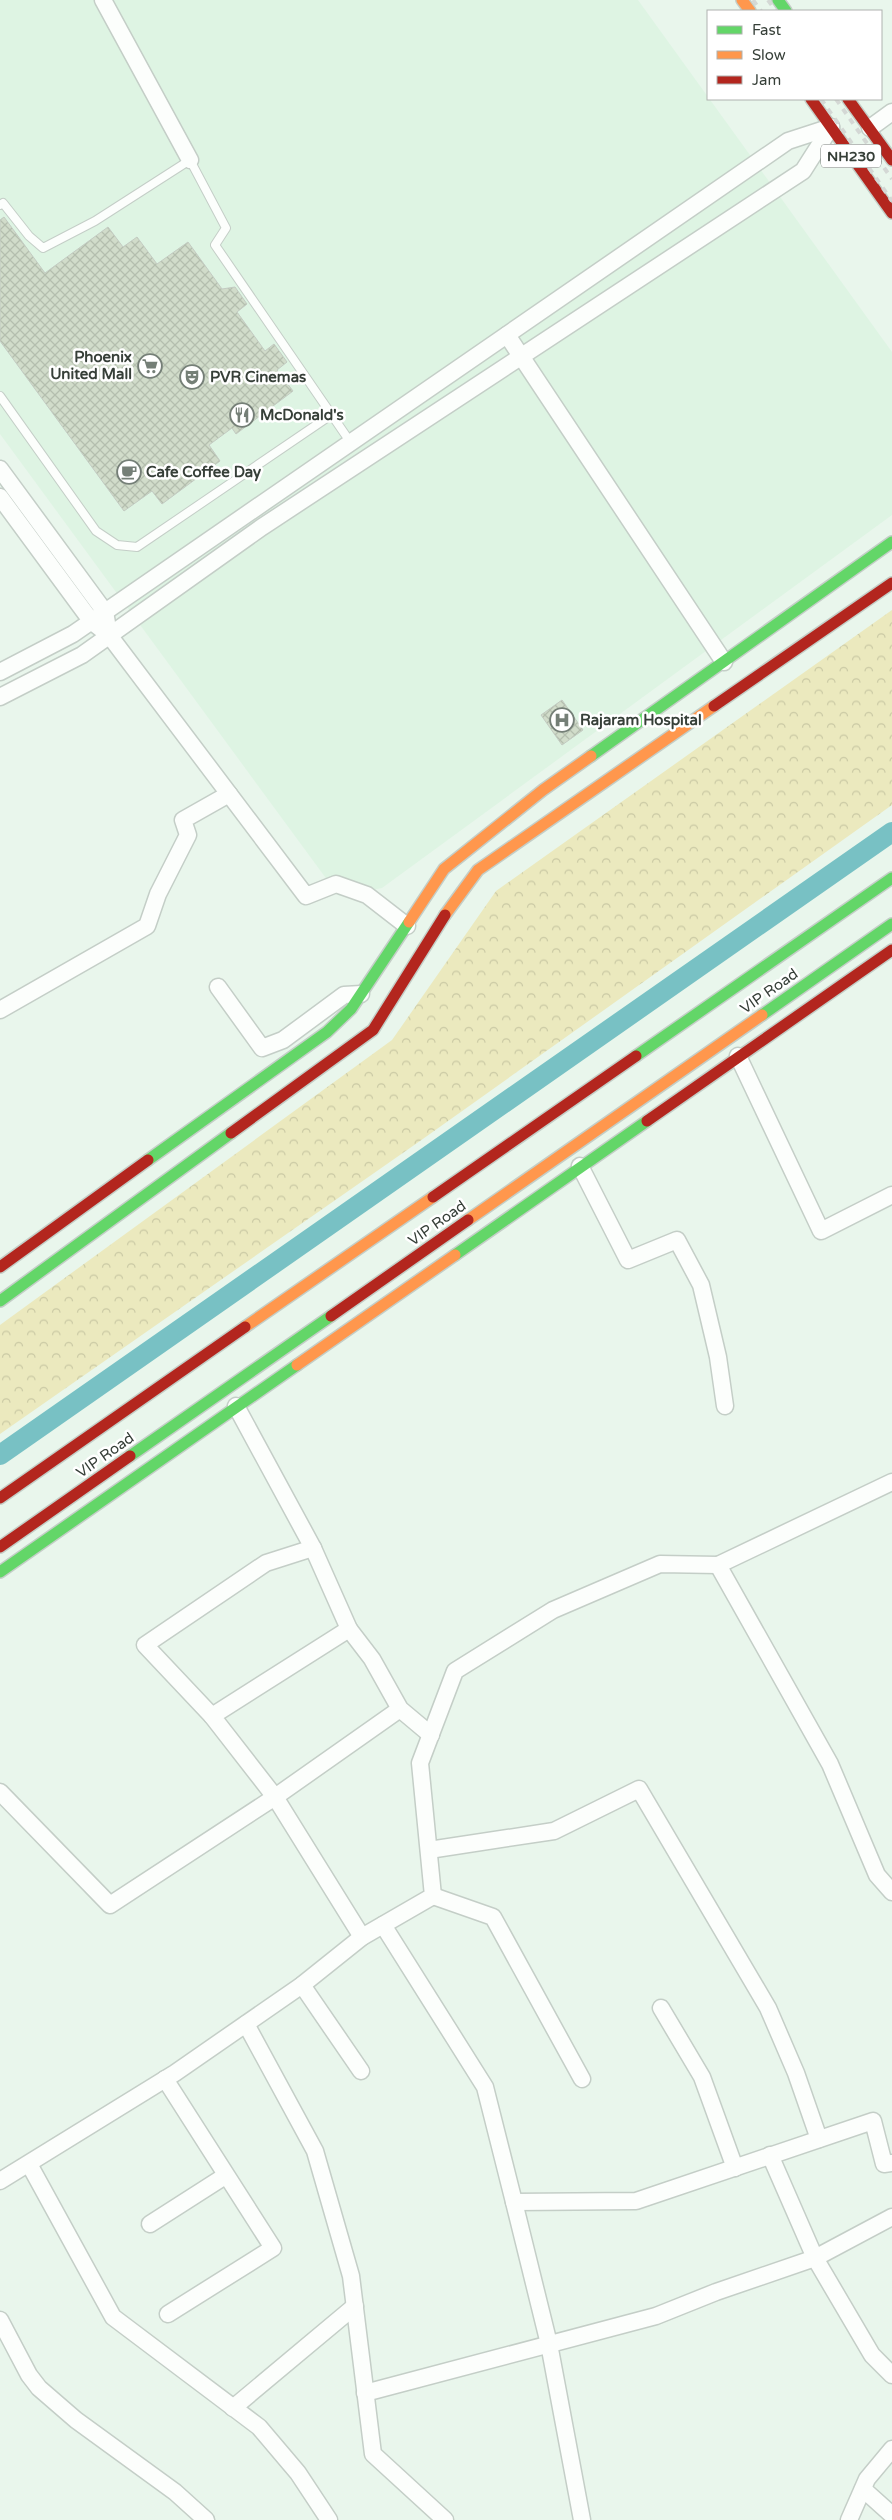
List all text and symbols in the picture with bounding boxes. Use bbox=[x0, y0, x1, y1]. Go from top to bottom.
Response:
legend bbox=[707, 10, 882, 100]
text: Fast bbox=[752, 21, 782, 39]
text: Slow bbox=[752, 46, 786, 64]
text: Jam bbox=[752, 71, 781, 89]
road number: NH230 bbox=[821, 144, 881, 168]
place label: Phoenix United Mall bbox=[50, 348, 132, 383]
supermarket icon: Phoenix United Mall bbox=[137, 353, 163, 379]
theatre icon: PVR Cinemas bbox=[179, 364, 205, 390]
place label: PVR Cinemas bbox=[210, 368, 306, 386]
restaurant icon: McDonald's bbox=[229, 402, 255, 428]
place label: McDonald's bbox=[260, 406, 344, 424]
cafe icon: Cafe Coffee Day bbox=[116, 459, 142, 485]
place label: Cafe Coffee Day bbox=[146, 463, 261, 482]
hospital icon: Rajaram Hospital bbox=[549, 707, 575, 733]
place label: Rajaram Hospital bbox=[580, 711, 702, 730]
street label: VIP Road bbox=[737, 965, 801, 1017]
street label: VIP Road bbox=[405, 1197, 469, 1249]
street label: VIP Road bbox=[73, 1429, 137, 1481]

